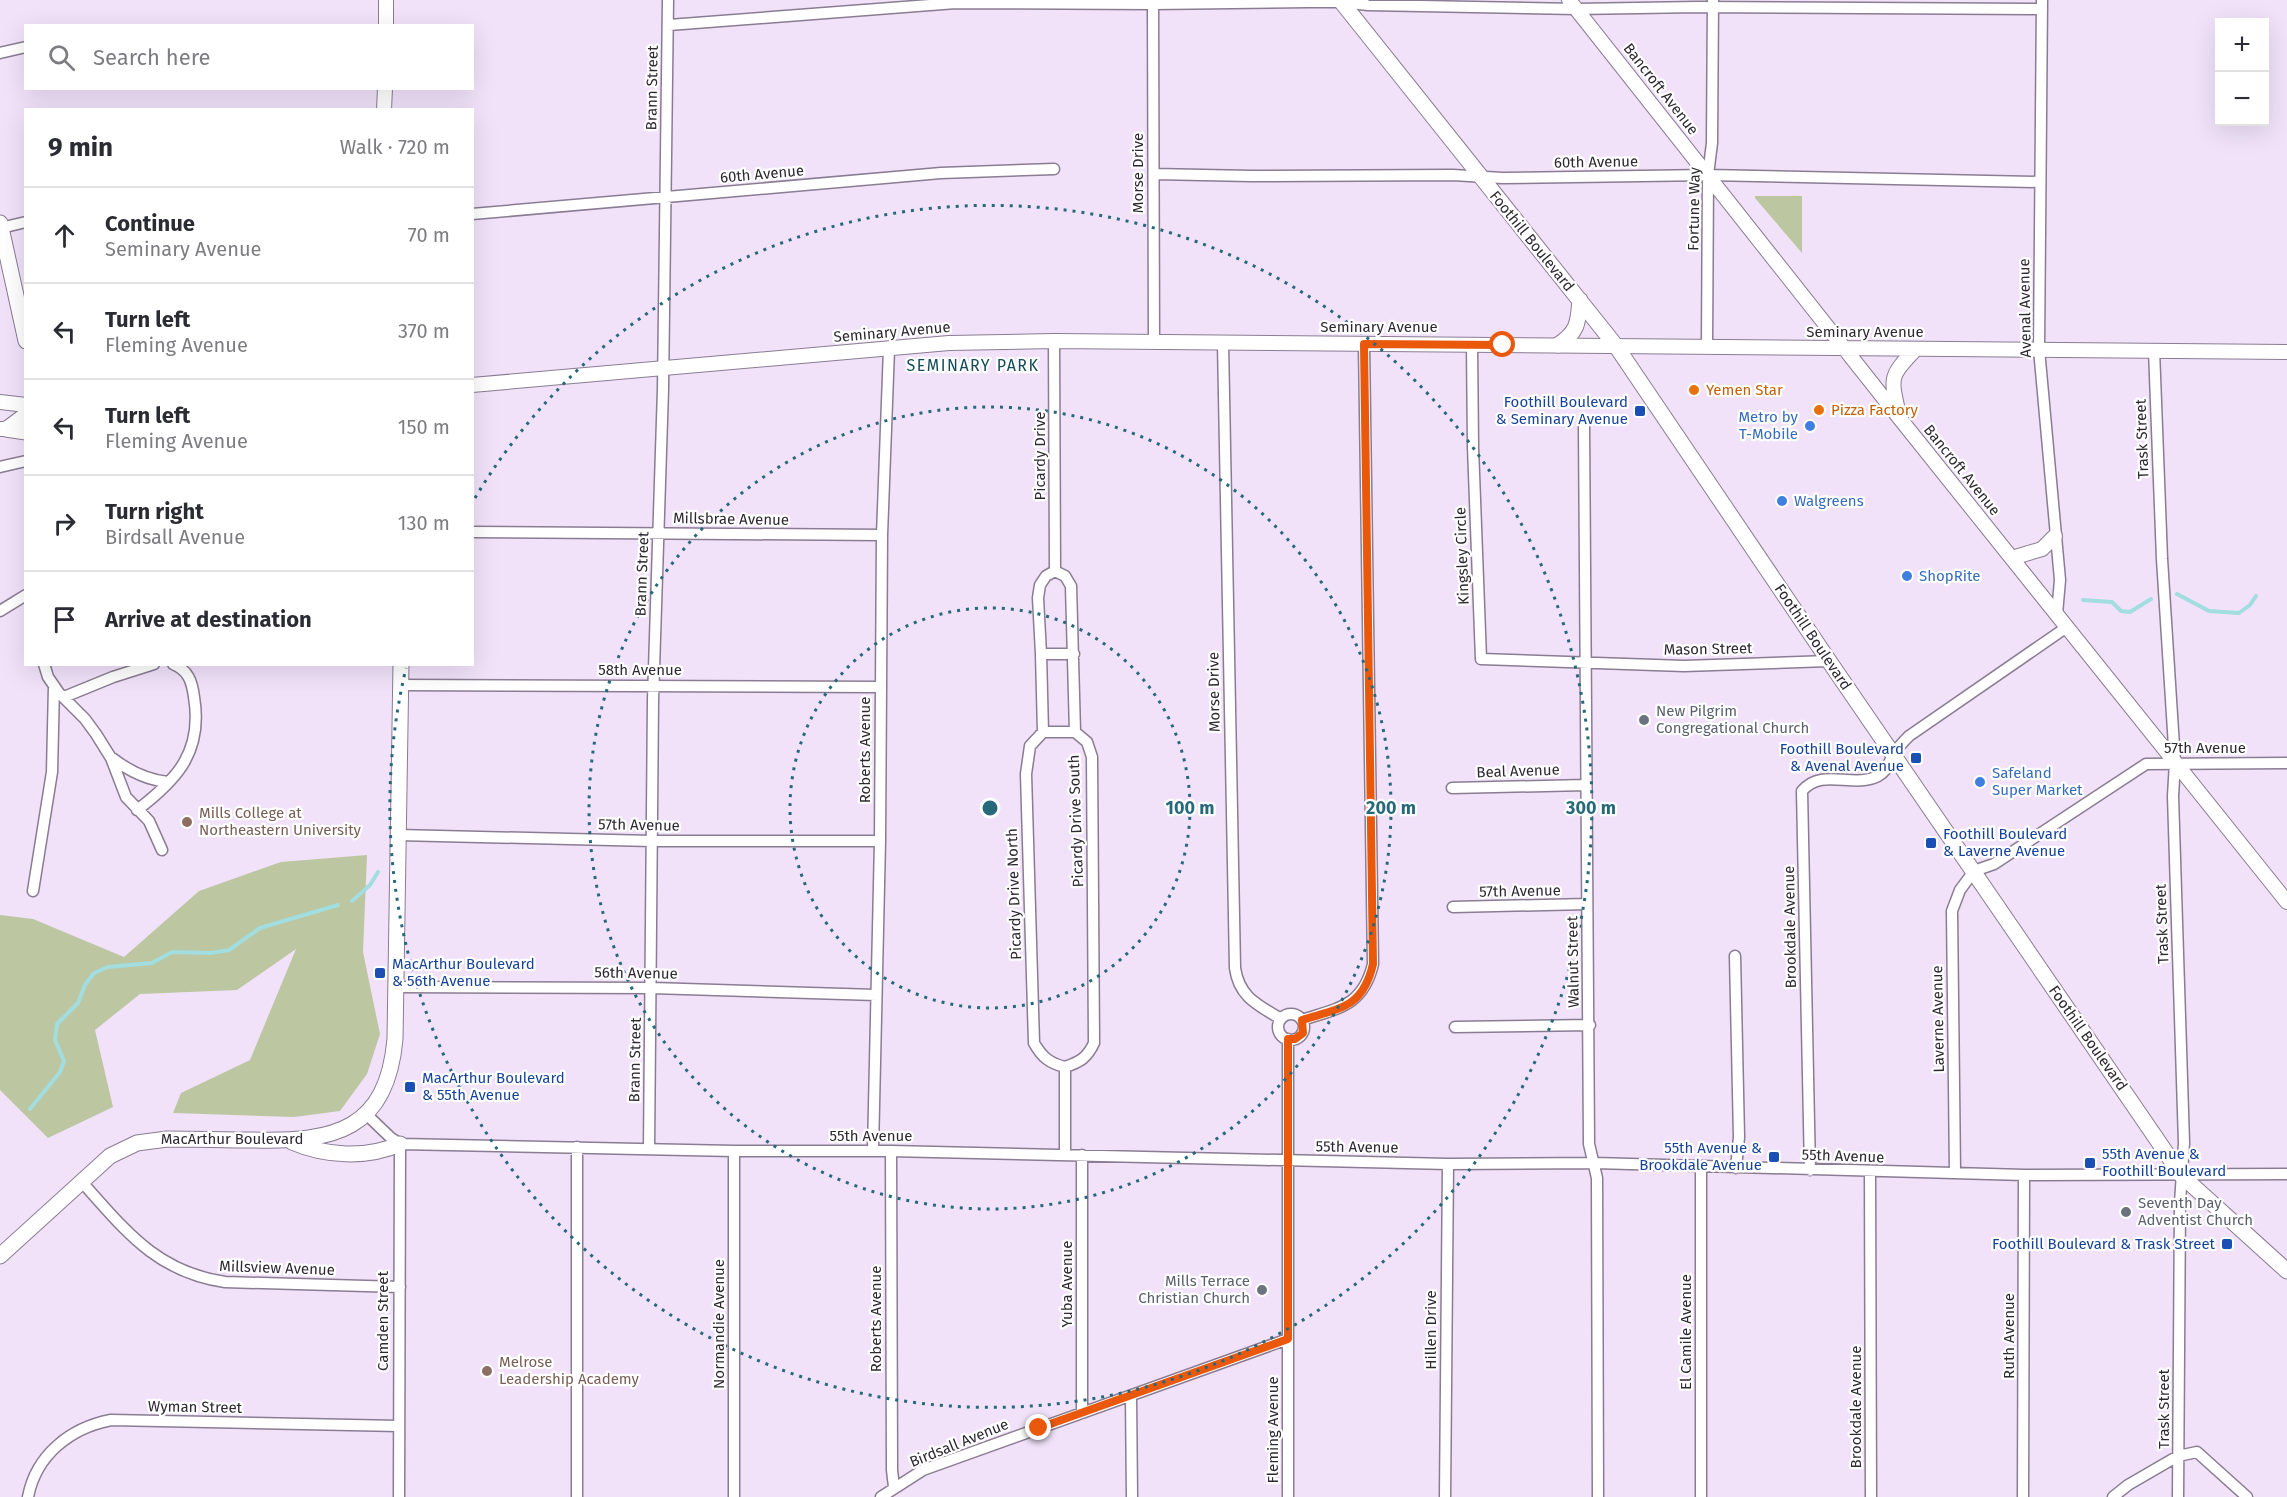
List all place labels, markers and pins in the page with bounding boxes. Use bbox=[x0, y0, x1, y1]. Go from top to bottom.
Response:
place label: Yemen Star bbox=[1706, 381, 1783, 399]
marker: Yemen Star bbox=[1687, 383, 1701, 397]
place label: Foothill Boulevard & Seminary Avenue bbox=[1496, 393, 1628, 428]
place label: Pizza Factory bbox=[1831, 401, 1919, 419]
marker: Pizza Factory bbox=[1812, 403, 1826, 417]
marker: Foothill Boulevard & Seminary Avenue bbox=[1633, 404, 1647, 418]
place label: Metro by T-Mobile bbox=[1738, 408, 1799, 443]
marker: Metro by T-Mobile bbox=[1803, 419, 1817, 433]
place label: Walgreens bbox=[1794, 492, 1864, 510]
marker: Walgreens bbox=[1775, 494, 1789, 508]
place label: ShopRite bbox=[1919, 567, 1980, 585]
marker: ShopRite bbox=[1900, 569, 1914, 583]
place label: New Pilgrim Congregational Church bbox=[1656, 702, 1809, 737]
marker: New Pilgrim Congregational Church bbox=[1637, 713, 1651, 727]
place label: Foothill Boulevard & Avenal Avenue bbox=[1780, 740, 1904, 775]
marker: Foothill Boulevard & Avenal Avenue bbox=[1909, 751, 1923, 765]
place label: Safeland Super Market bbox=[1992, 764, 2083, 799]
marker: Safeland Super Market bbox=[1973, 775, 1987, 789]
centre of rings bbox=[980, 798, 1000, 818]
place label: Mills College at Northeastern University bbox=[199, 804, 362, 839]
marker: Mills College at Northeastern University bbox=[180, 815, 194, 829]
place label: Foothill Boulevard & Laverne Avenue bbox=[1943, 825, 2067, 860]
marker: Foothill Boulevard & Laverne Avenue bbox=[1924, 836, 1938, 850]
place label: MacArthur Boulevard & 56th Avenue bbox=[392, 955, 535, 990]
marker: MacArthur Boulevard & 56th Avenue bbox=[373, 966, 387, 980]
place label: MacArthur Boulevard & 55th Avenue bbox=[422, 1069, 565, 1104]
marker: MacArthur Boulevard & 55th Avenue bbox=[403, 1080, 417, 1094]
place label: 55th Avenue & Brookdale Avenue bbox=[1639, 1139, 1762, 1174]
place label: 55th Avenue & Foothill Boulevard bbox=[2102, 1145, 2226, 1180]
marker: 55th Avenue & Brookdale Avenue bbox=[1767, 1150, 1781, 1164]
marker: 55th Avenue & Foothill Boulevard bbox=[2083, 1156, 2097, 1170]
place label: Seventh Day Adventist Church bbox=[2138, 1194, 2253, 1229]
marker: Seventh Day Adventist Church bbox=[2119, 1205, 2133, 1219]
place label: Foothill Boulevard & Trask Street bbox=[1992, 1235, 2216, 1253]
marker: Foothill Boulevard & Trask Street bbox=[2220, 1237, 2234, 1251]
place label: Mills Terrace Christian Church bbox=[1138, 1272, 1250, 1307]
marker: Mills Terrace Christian Church bbox=[1255, 1283, 1269, 1297]
place label: Melrose Leadership Academy bbox=[499, 1353, 640, 1388]
marker: Melrose Leadership Academy bbox=[480, 1364, 494, 1378]

